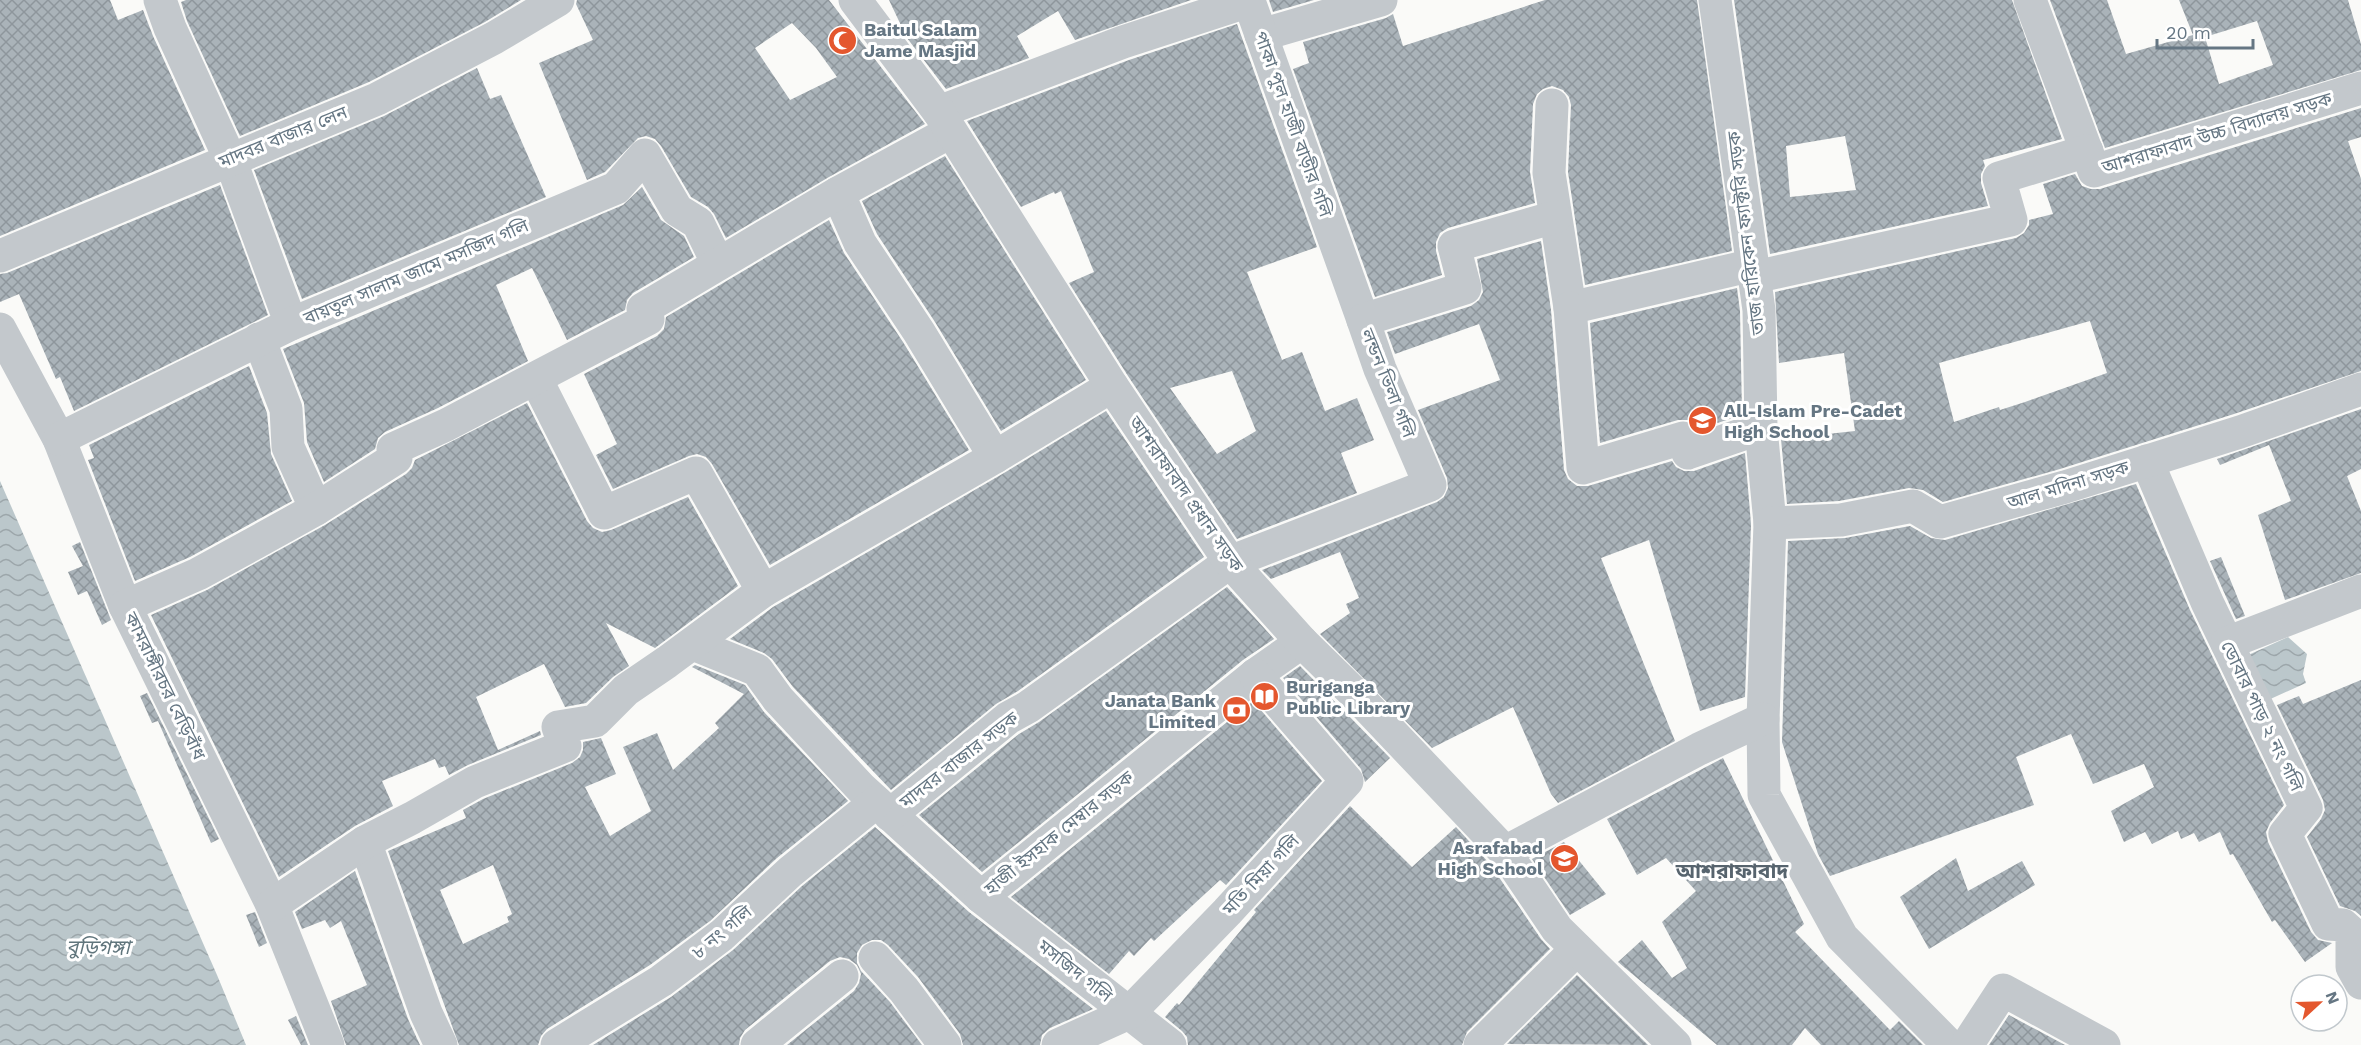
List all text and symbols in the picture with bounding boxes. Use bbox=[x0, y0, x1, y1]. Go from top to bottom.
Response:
scale bar bbox=[2157, 12, 2253, 50]
place label: Baitul Salam Jame Masjid bbox=[864, 19, 977, 61]
text: 20 m bbox=[2166, 22, 2211, 43]
mosque icon: Baitul Salam Jame Masjid bbox=[827, 24, 859, 56]
street label: পাকা পুল হাজী বাড়ীর গলি bbox=[1249, 28, 1337, 221]
street label: আশরাফাবাদ উচ্চ বিদ্যালয় সড়ক bbox=[2098, 87, 2335, 178]
street label: মাদবর বাজার লেন bbox=[215, 101, 351, 172]
street label: তাজ হারিকেন ফ্যাক্টরি সড়ক bbox=[1723, 130, 1769, 337]
street label: বায়তুল সালাম জামে মসজিদ গলি bbox=[299, 214, 532, 330]
street label: লন্ডন ভিলা গলি bbox=[1357, 324, 1420, 441]
place label: All-Islam Pre-Cadet High School bbox=[1724, 400, 1902, 442]
school or university icon: All-Islam Pre-Cadet High School bbox=[1687, 405, 1719, 437]
street label: আশরাফাবাদ প্রধান সড়ক bbox=[1124, 411, 1248, 576]
street label: আল মদিনা সড়ক bbox=[2003, 456, 2132, 513]
street label: কামরাঙ্গীরচর বেড়িবাঁধ bbox=[120, 608, 210, 763]
street label: ডোবার পাড় ২ নং গলি bbox=[2217, 637, 2308, 795]
place label: Buriganga Public Library bbox=[1286, 676, 1411, 718]
library icon: Buriganga Public Library bbox=[1249, 681, 1281, 713]
place label: Janata Bank Limited bbox=[1105, 690, 1217, 732]
bank icon: Janata Bank Limited bbox=[1221, 695, 1253, 727]
street label: মাদবর বাজার সড়ক bbox=[894, 707, 1023, 813]
street label: হাজী ইসহাক মেম্বার সড়ক bbox=[979, 766, 1138, 900]
street label: মতি মিয়া গলি bbox=[1217, 829, 1304, 920]
place label: Asrafabad High School bbox=[1438, 837, 1543, 879]
school or university icon: Asrafabad High School bbox=[1548, 842, 1580, 874]
district label: আশরাফাবাদ bbox=[1675, 858, 1789, 883]
street label: ৮ নং গলি bbox=[688, 900, 756, 963]
water label: বুড়িগঙ্গা bbox=[66, 935, 133, 959]
street label: মসজিদ গলি bbox=[1033, 935, 1117, 1007]
north arrow bbox=[2289, 973, 2349, 1033]
text: N bbox=[2321, 989, 2343, 1007]

